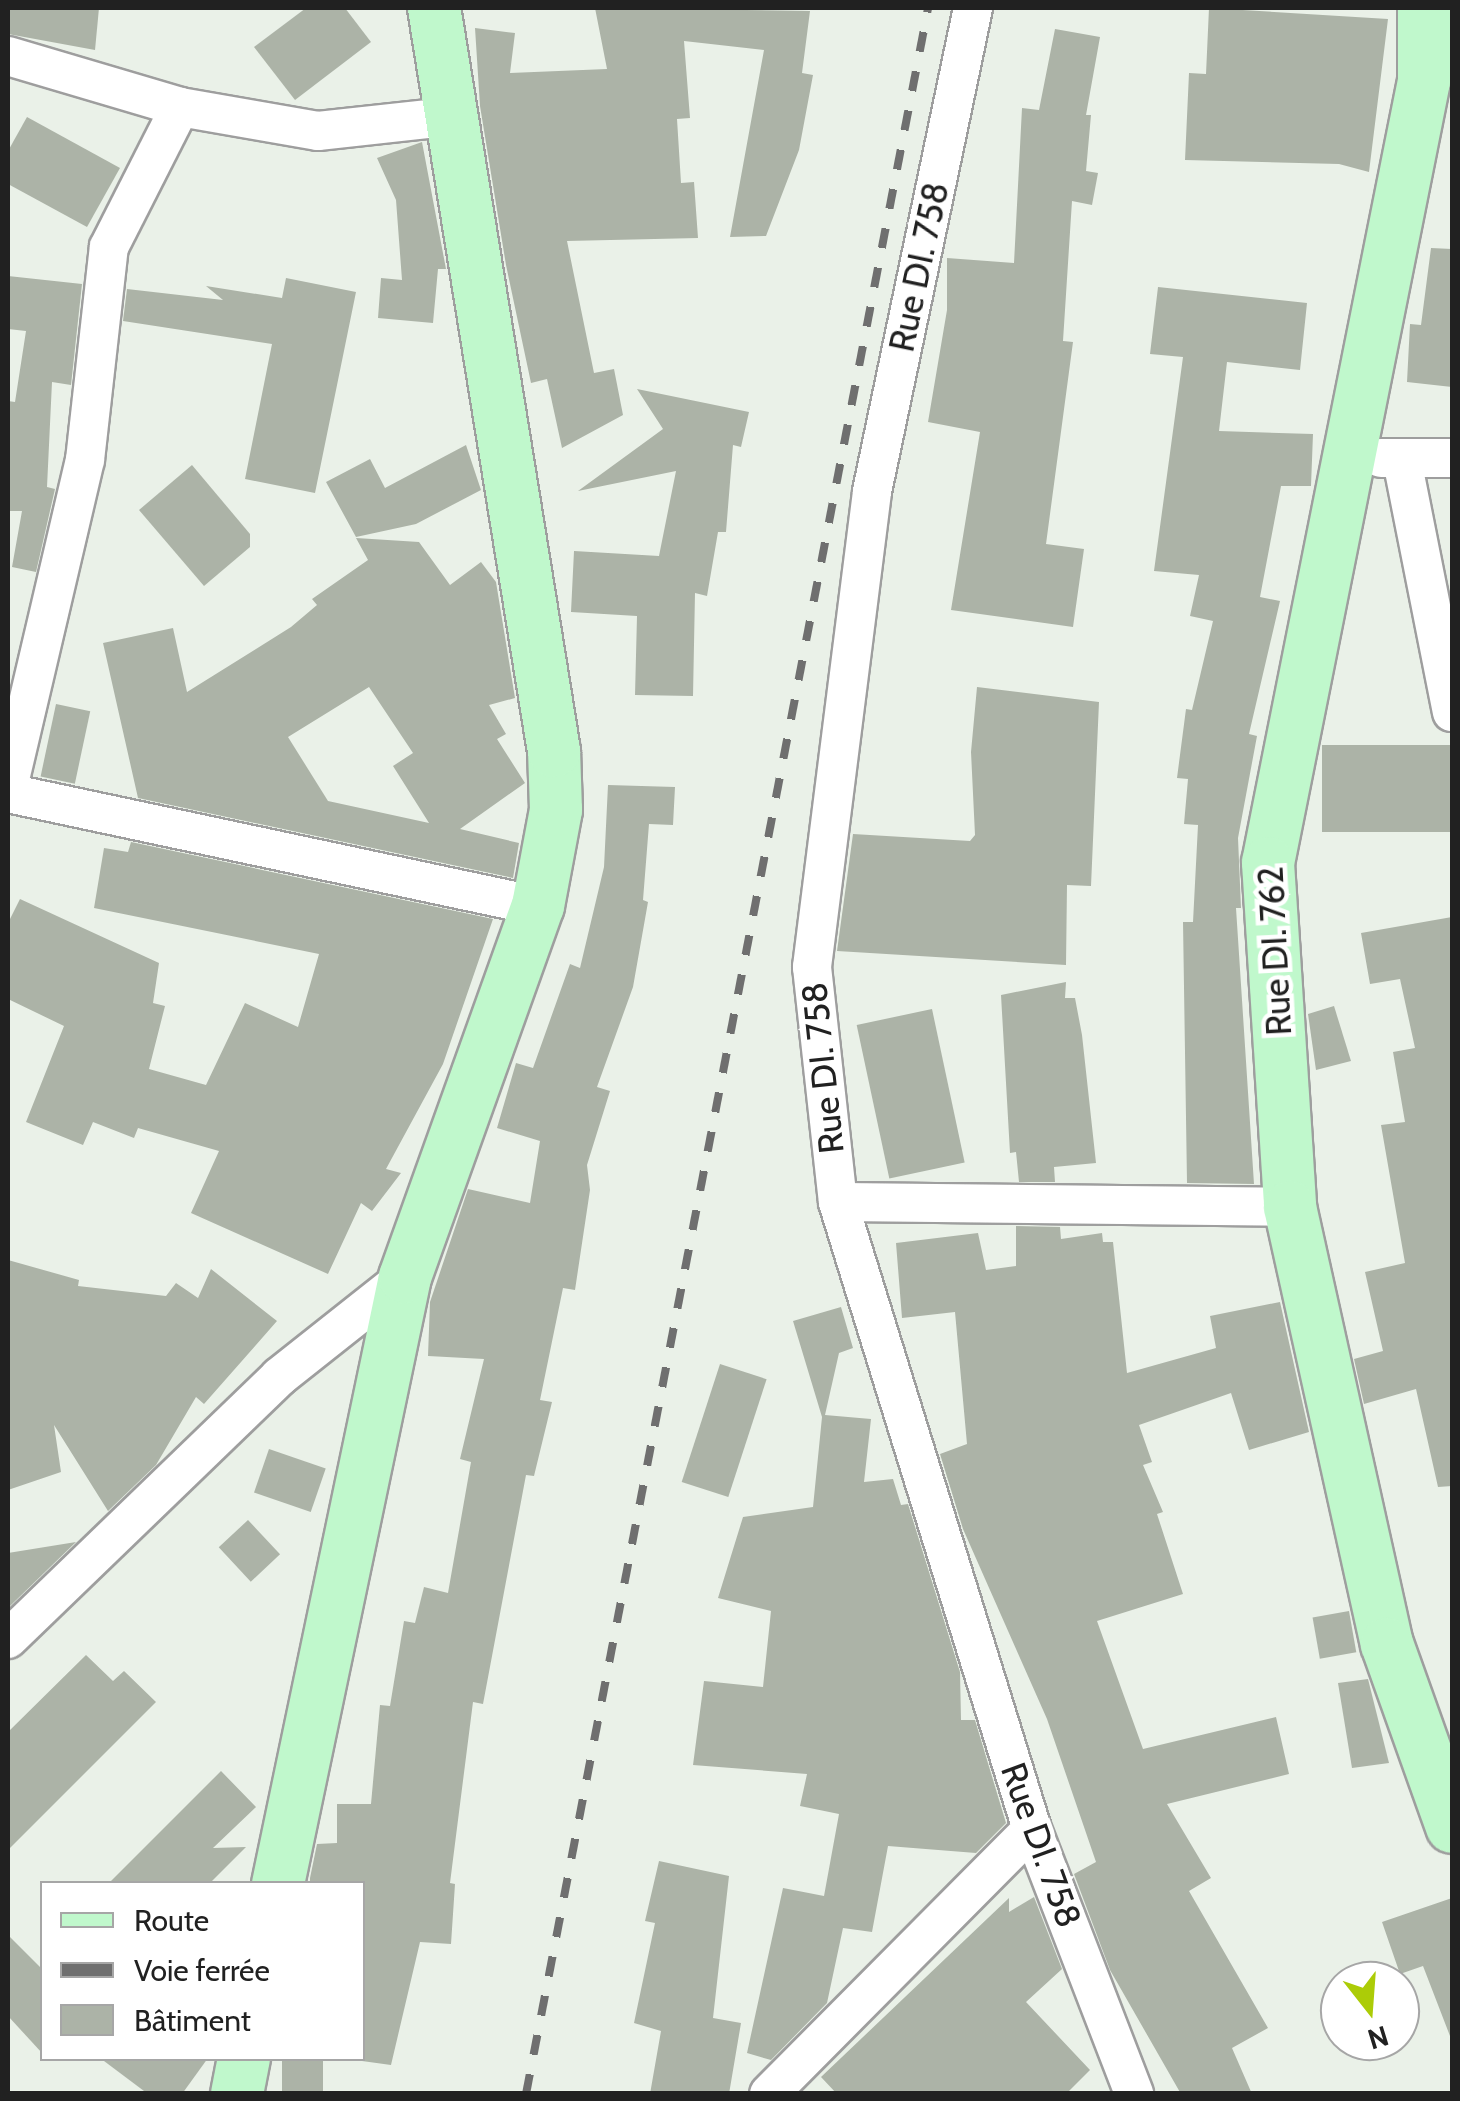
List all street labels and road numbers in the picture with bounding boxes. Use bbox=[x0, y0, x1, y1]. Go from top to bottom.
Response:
street label: Rue DI. 758 bbox=[881, 178, 957, 356]
street label: Rue DI. 762 bbox=[1250, 865, 1300, 1037]
street label: Rue DI. 758 bbox=[793, 980, 853, 1156]
street label: Rue DI. 758 bbox=[992, 1757, 1090, 1933]

